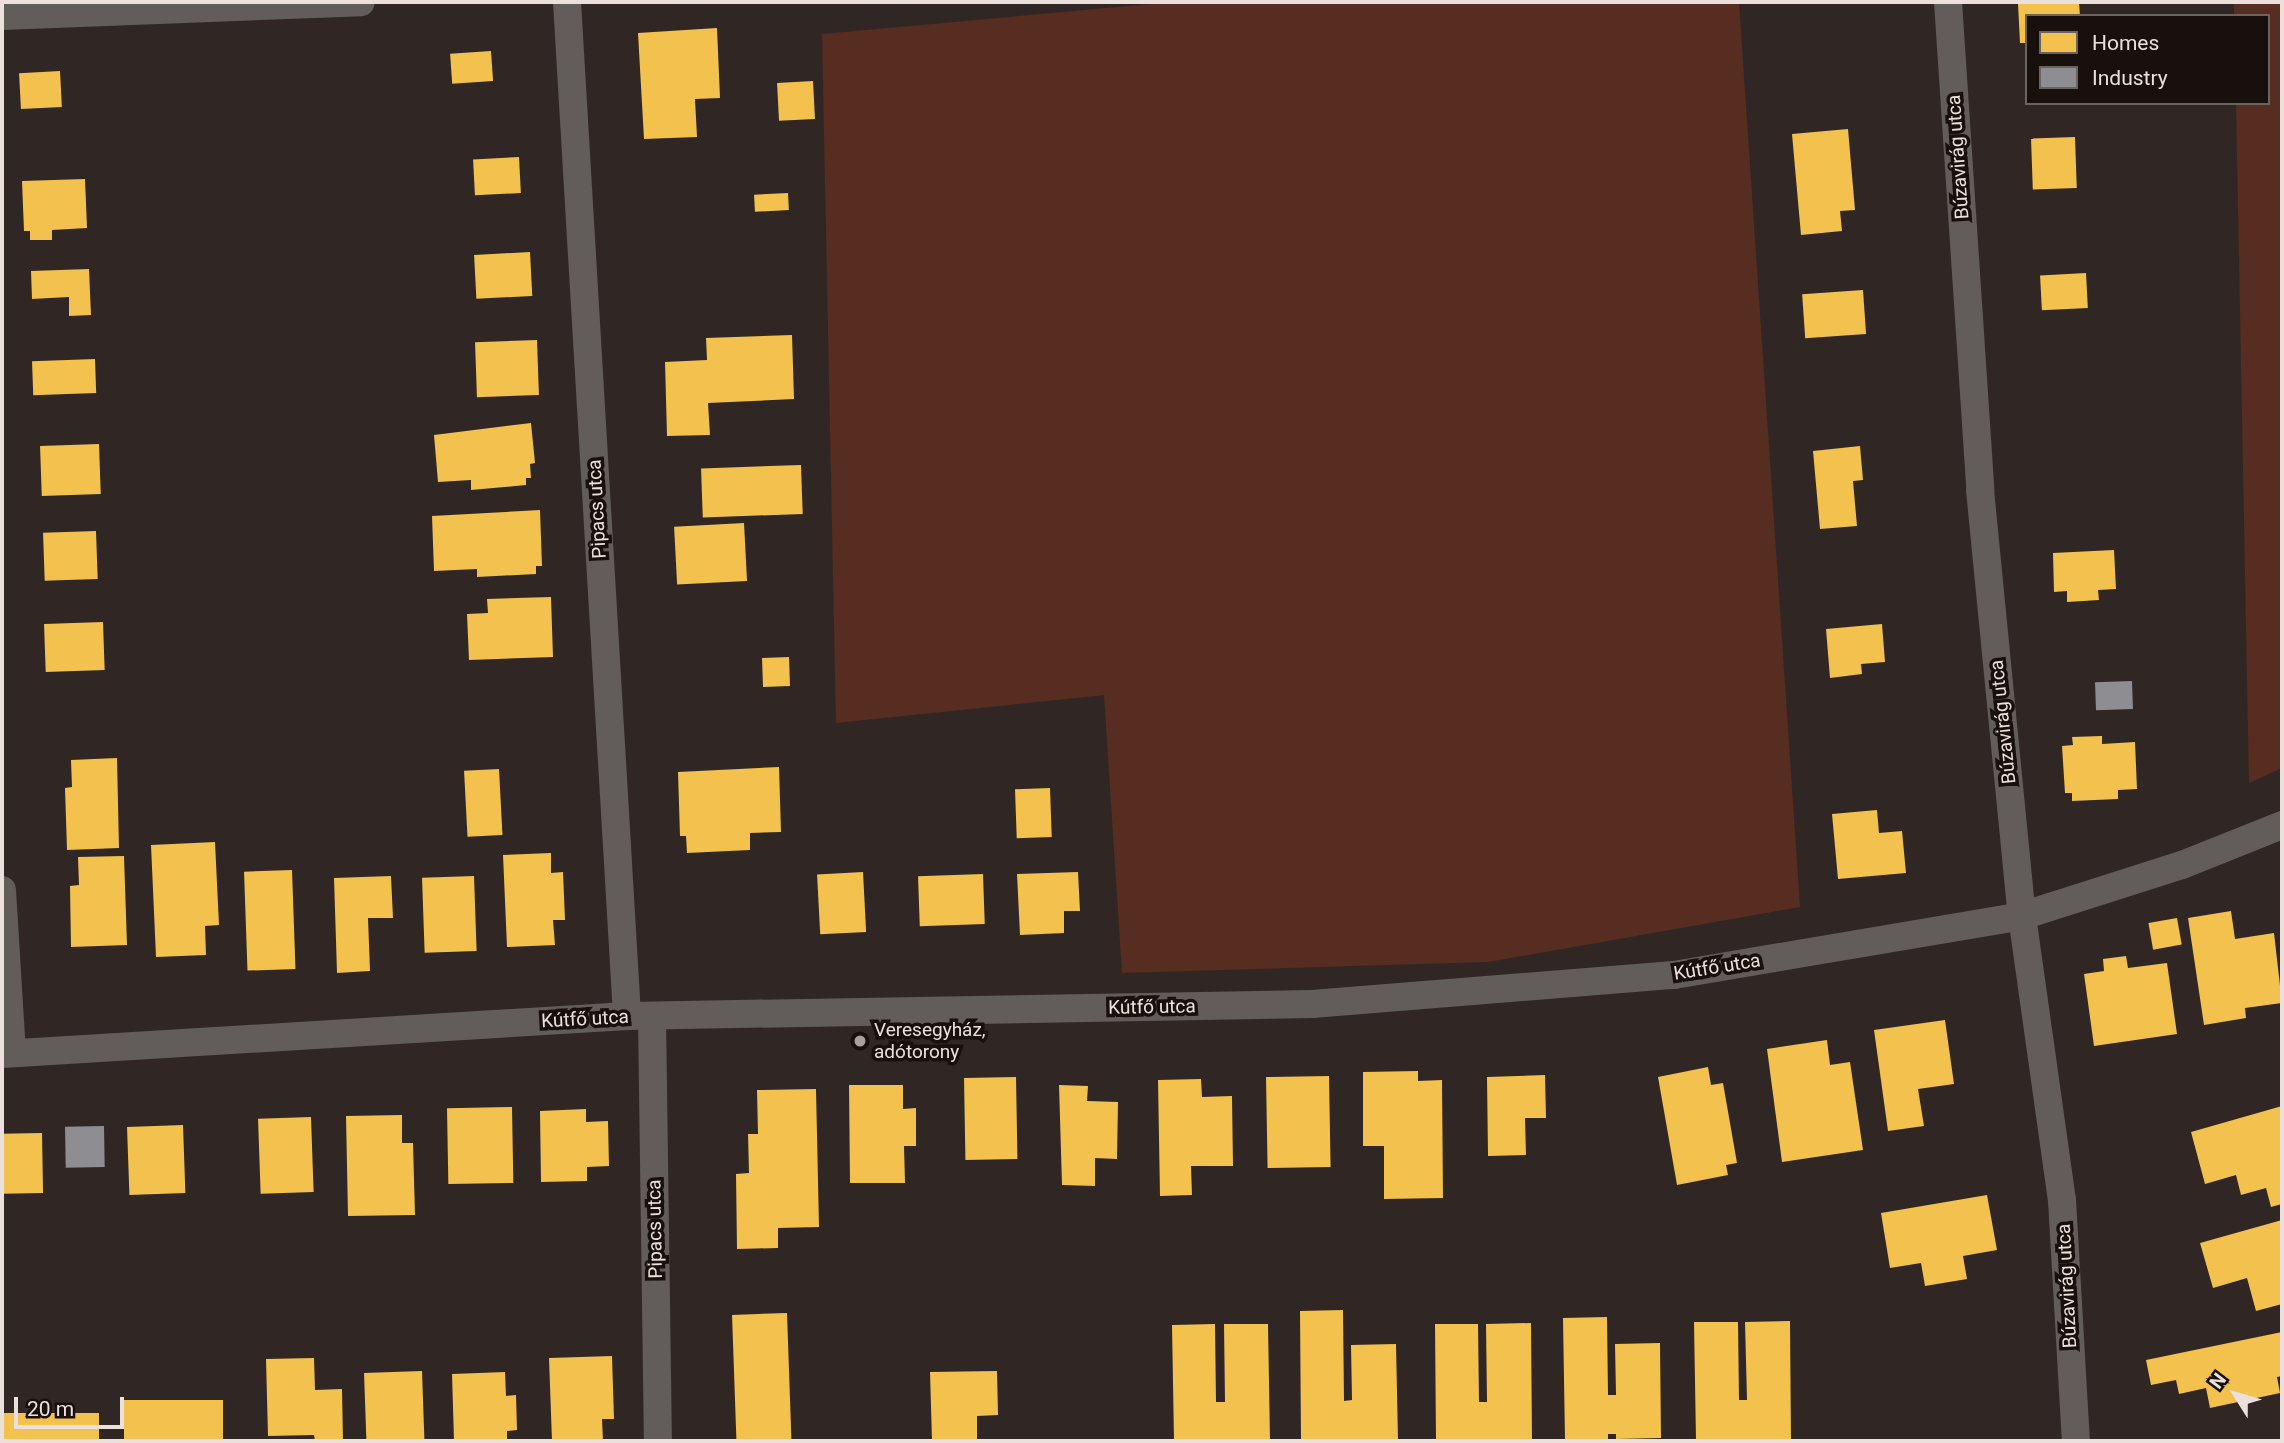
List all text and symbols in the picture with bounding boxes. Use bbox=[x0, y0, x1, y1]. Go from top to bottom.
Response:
legend bbox=[2025, 14, 2270, 105]
text: Homes bbox=[2092, 31, 2159, 55]
text: Industry bbox=[2092, 66, 2168, 90]
street label: Búzavirág utca bbox=[1942, 94, 1974, 220]
street label: Pipacs utca bbox=[583, 459, 611, 559]
street label: Búzavirág utca bbox=[1985, 659, 2021, 785]
street label: Kútfő utca bbox=[1672, 949, 1762, 985]
street label: Kútfő utca bbox=[1108, 995, 1196, 1019]
street label: Kútfő utca bbox=[541, 1005, 629, 1033]
place label: Veresegyház, adótorony bbox=[874, 1019, 986, 1063]
marker: Veresegyház, adótorony bbox=[852, 1033, 868, 1049]
street label: Pipacs utca bbox=[643, 1179, 667, 1279]
street label: Búzavirág utca bbox=[2052, 1223, 2082, 1349]
north arrow bbox=[2200, 1359, 2270, 1429]
text: N bbox=[2205, 1369, 2231, 1393]
scale bar bbox=[18, 1384, 128, 1428]
text: 20 m bbox=[27, 1397, 74, 1421]

